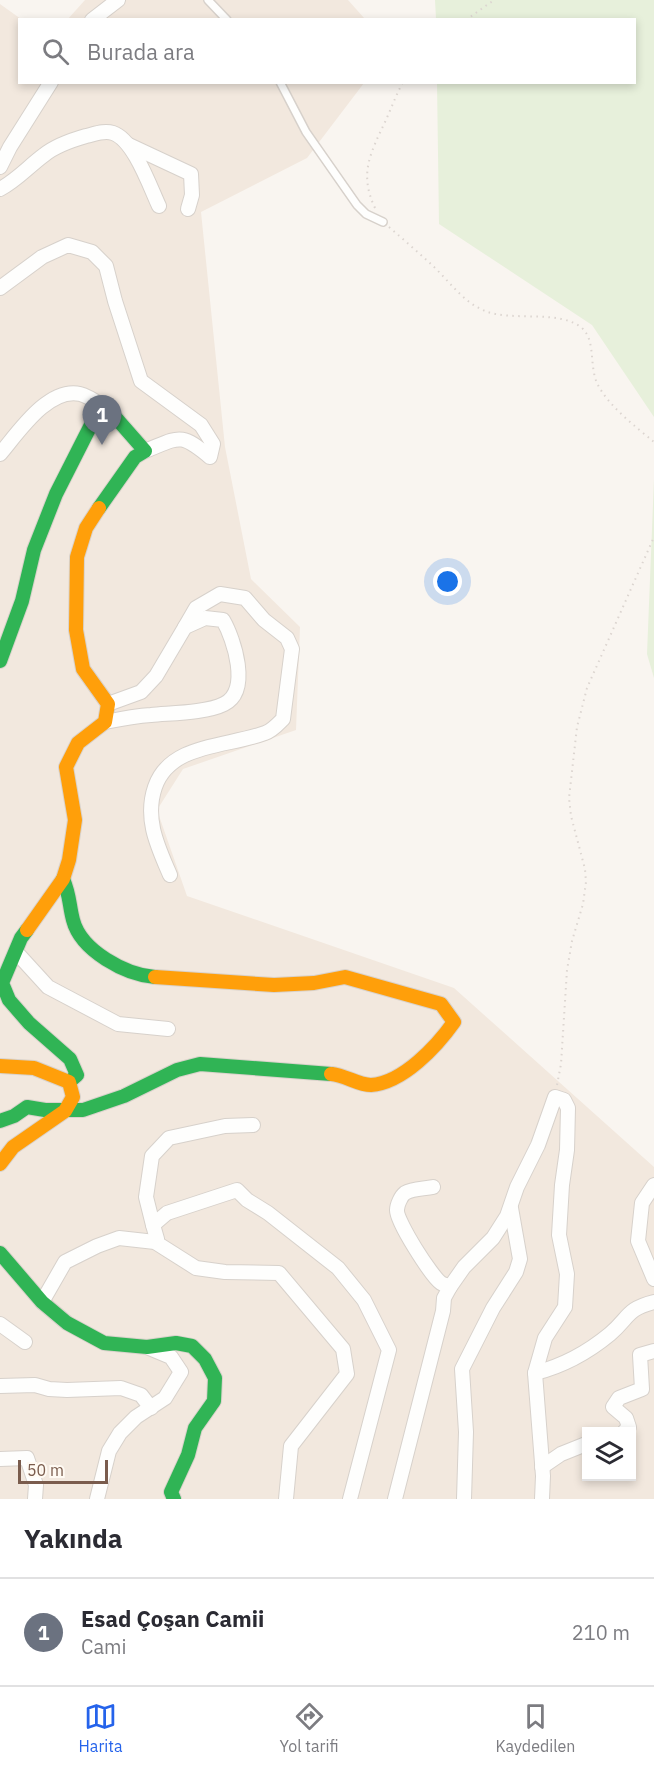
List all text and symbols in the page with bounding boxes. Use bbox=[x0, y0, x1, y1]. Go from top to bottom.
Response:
search box bbox=[18, 18, 636, 84]
icon: search bbox=[39, 35, 72, 68]
text: Burada ara bbox=[87, 37, 195, 66]
pin: 1 bbox=[82, 396, 122, 445]
your location bbox=[433, 567, 462, 596]
map controls bbox=[582, 1427, 636, 1481]
button: layers bbox=[582, 1427, 636, 1481]
scale bar bbox=[18, 1457, 108, 1484]
text: 50 m bbox=[27, 1460, 64, 1480]
text: Yakında bbox=[24, 1521, 123, 1555]
text: Esad Çoşan Camii bbox=[81, 1604, 264, 1633]
text: 1 bbox=[38, 1619, 50, 1646]
text: 210 m bbox=[572, 1619, 630, 1646]
text: Cami bbox=[81, 1633, 127, 1660]
tab: Harita bbox=[79, 1700, 122, 1756]
tab: Yol tarifi bbox=[280, 1700, 338, 1756]
tab: Kaydedilen bbox=[496, 1700, 575, 1756]

